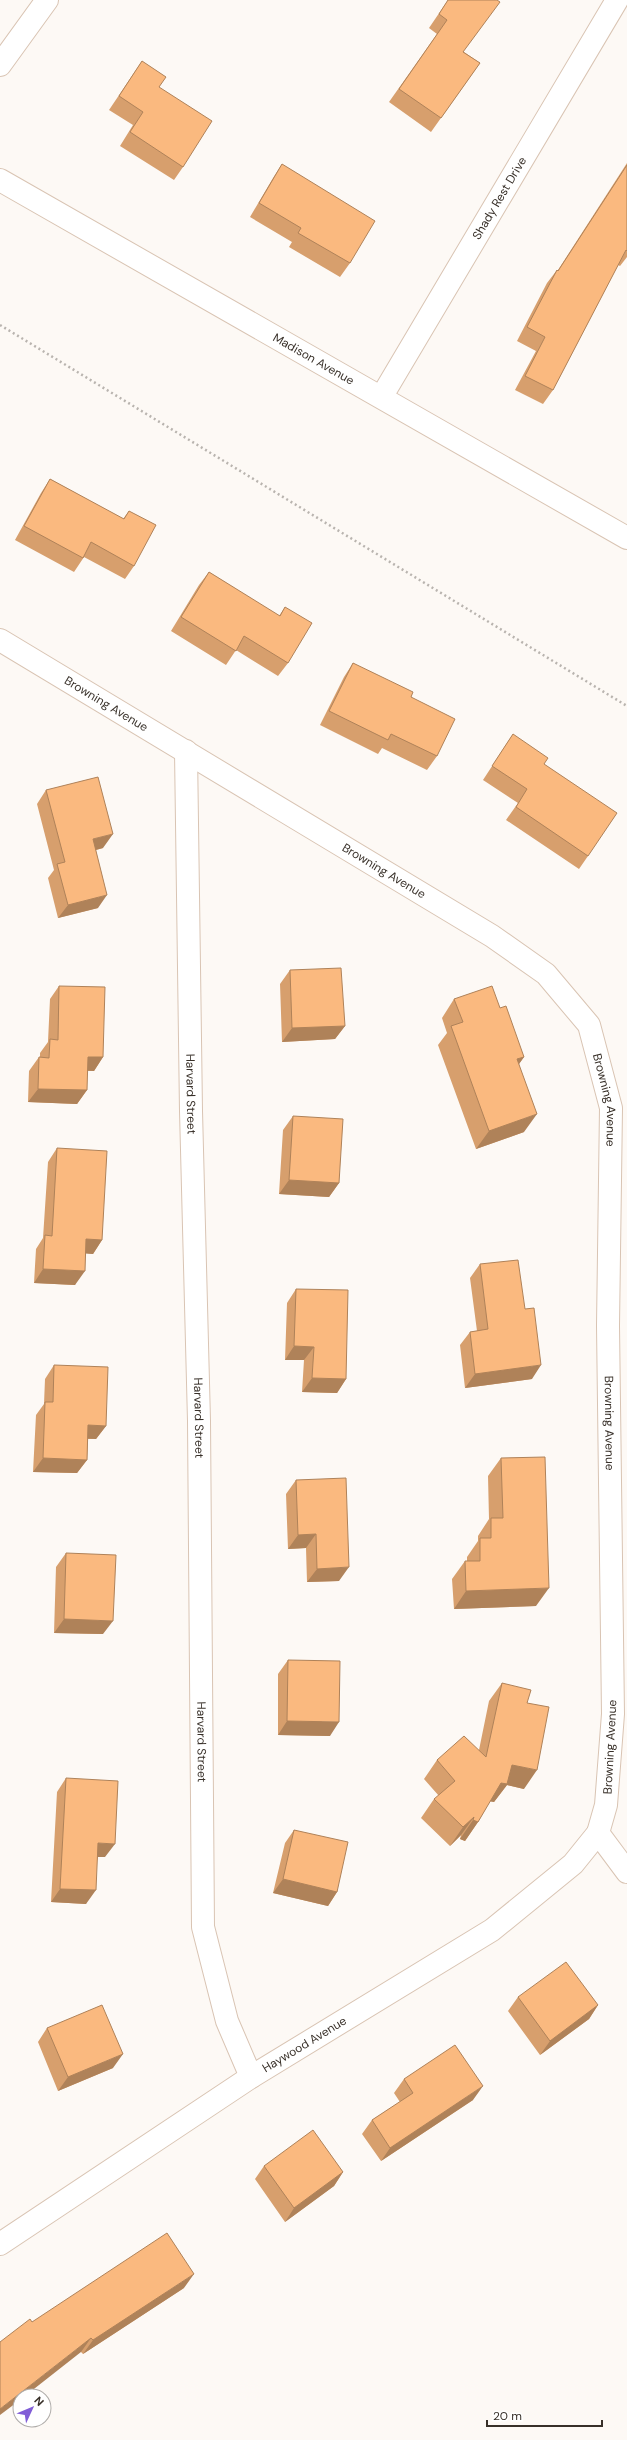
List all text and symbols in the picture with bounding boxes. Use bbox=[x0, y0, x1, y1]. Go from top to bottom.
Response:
street label: Shady Rest Drive bbox=[469, 154, 530, 243]
street label: Madison Avenue bbox=[270, 329, 357, 389]
street label: Browning Avenue bbox=[61, 673, 151, 735]
street label: Browning Avenue bbox=[339, 840, 429, 902]
street label: Browning Avenue bbox=[589, 1052, 619, 1147]
street label: Harvard Street bbox=[182, 1053, 200, 1135]
street label: Browning Avenue bbox=[601, 1376, 618, 1471]
street label: Harvard Street bbox=[190, 1377, 207, 1459]
street label: Browning Avenue bbox=[600, 1699, 620, 1795]
street label: Harvard Street bbox=[193, 1701, 210, 1783]
street label: Haywood Avenue bbox=[259, 2013, 350, 2076]
north arrow bbox=[12, 2388, 52, 2428]
text: N bbox=[31, 2393, 47, 2409]
scale bar bbox=[487, 2402, 602, 2428]
text: 20 m bbox=[493, 2408, 522, 2424]

